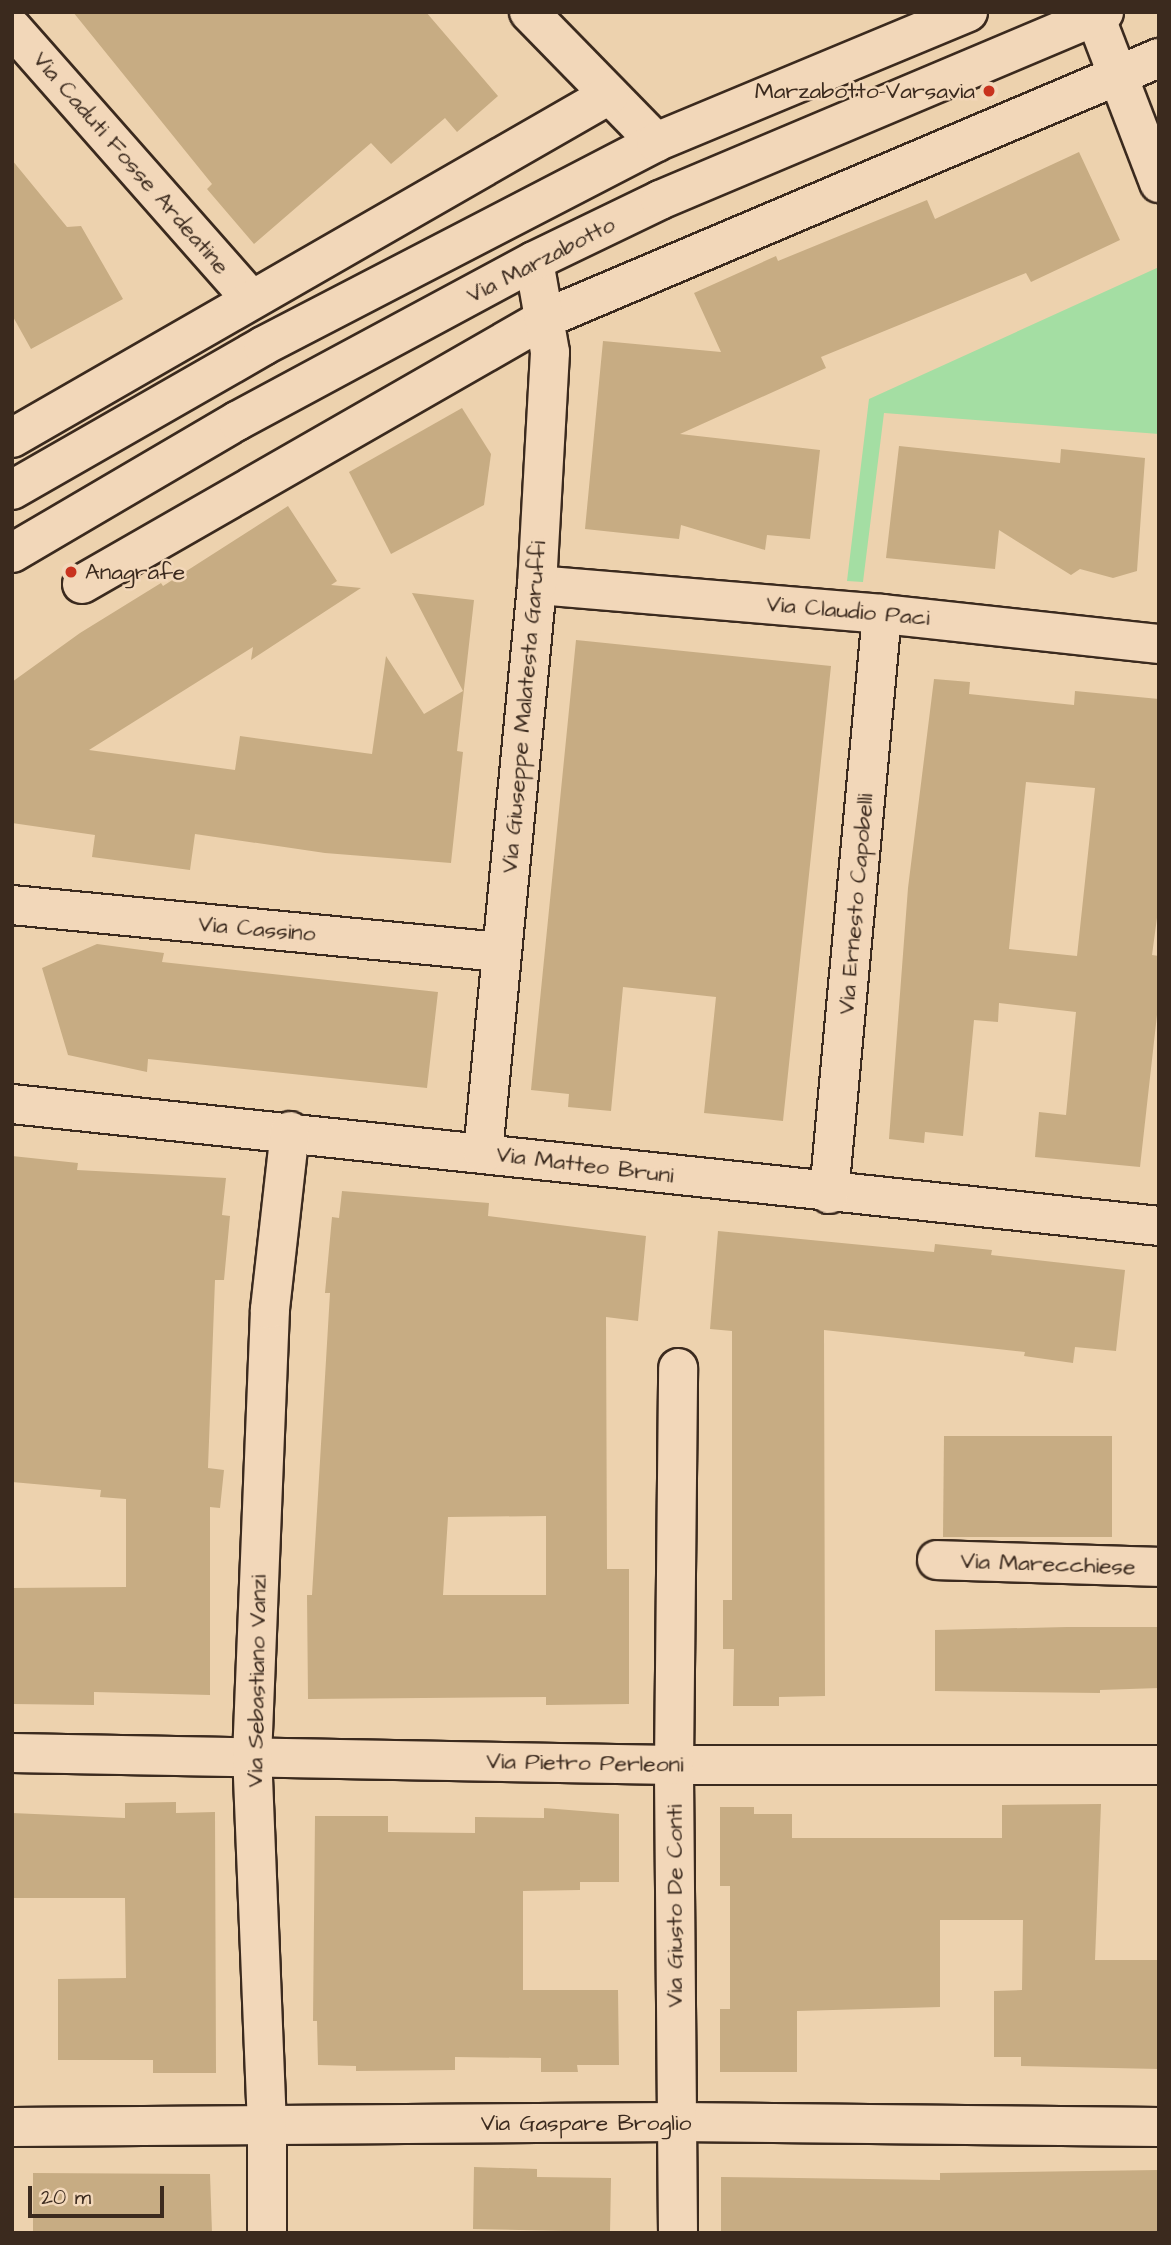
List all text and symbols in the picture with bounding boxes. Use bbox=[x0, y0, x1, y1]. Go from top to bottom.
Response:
street label: Via Caduti Fosse Ardeatine bbox=[27, 46, 235, 280]
place label: Marzabotto-Varsavia bbox=[755, 77, 975, 105]
marker: Marzabotto-Varsavia bbox=[981, 83, 997, 99]
street label: Via Marzabotto bbox=[462, 211, 620, 309]
street label: Via Giuseppe Malatesta Garuffi bbox=[496, 540, 552, 874]
place label: Anagrafe bbox=[85, 558, 185, 586]
marker: Anagrafe bbox=[63, 564, 79, 580]
street label: Via Claudio Paci bbox=[765, 590, 931, 632]
street label: Via Ernesto Capobelli bbox=[833, 792, 879, 1016]
street label: Via Cassino bbox=[197, 910, 317, 948]
street label: Via Matteo Bruni bbox=[495, 1140, 675, 1190]
street label: Via Marecchiese bbox=[960, 1547, 1136, 1581]
street label: Via Sebastiano Vanzi bbox=[241, 1574, 273, 1788]
street label: Via Pietro Perleoni bbox=[486, 1747, 684, 1779]
street label: Via Giusto De Conti bbox=[661, 1805, 689, 2007]
street label: Via Gaspare Broglio bbox=[481, 2109, 691, 2137]
scale bar bbox=[32, 2172, 168, 2216]
text: 20 m bbox=[41, 2183, 91, 2212]

